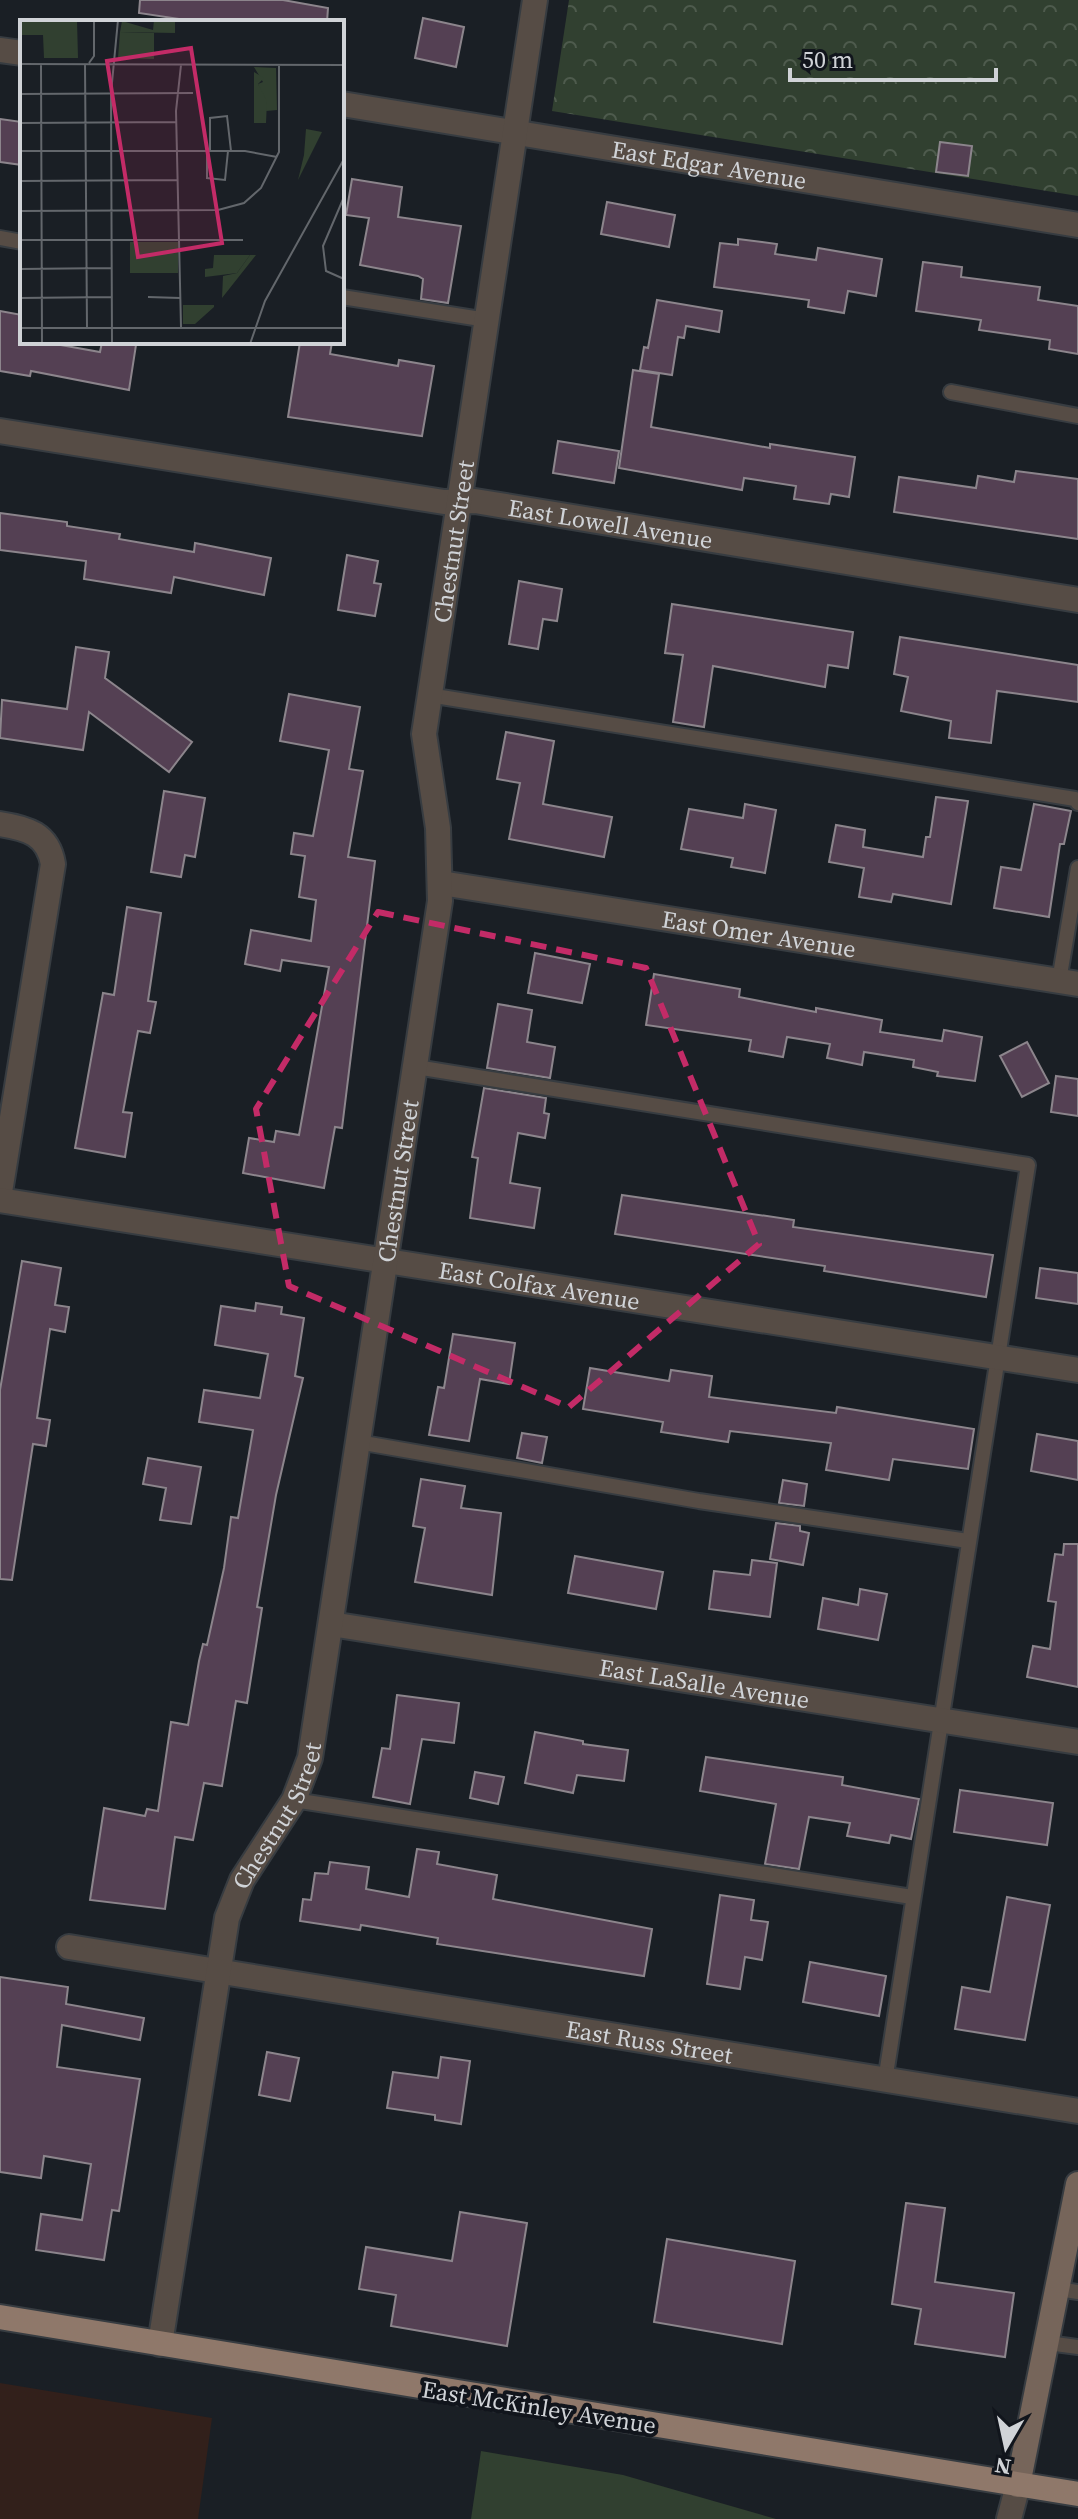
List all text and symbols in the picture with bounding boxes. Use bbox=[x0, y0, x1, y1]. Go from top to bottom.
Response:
inset map bbox=[20, 20, 344, 344]
scale bar bbox=[790, 32, 996, 82]
text: 50 m bbox=[802, 43, 853, 76]
street label: East Edgar Avenue bbox=[609, 132, 809, 197]
street label: Chestnut Street bbox=[425, 458, 482, 625]
street label: East Lowell Avenue bbox=[506, 490, 715, 556]
street label: East Omer Avenue bbox=[660, 902, 858, 965]
street label: Chestnut Street bbox=[369, 1097, 426, 1265]
street label: East Colfax Avenue bbox=[436, 1253, 642, 1317]
street label: East LaSalle Avenue bbox=[597, 1650, 812, 1716]
street label: Chestnut Street bbox=[224, 1740, 329, 1894]
street label: East Russ Street bbox=[564, 2012, 735, 2071]
street label: East McKinley Avenue bbox=[420, 2372, 658, 2442]
north arrow bbox=[966, 2407, 1046, 2487]
text: N bbox=[993, 2451, 1013, 2483]

